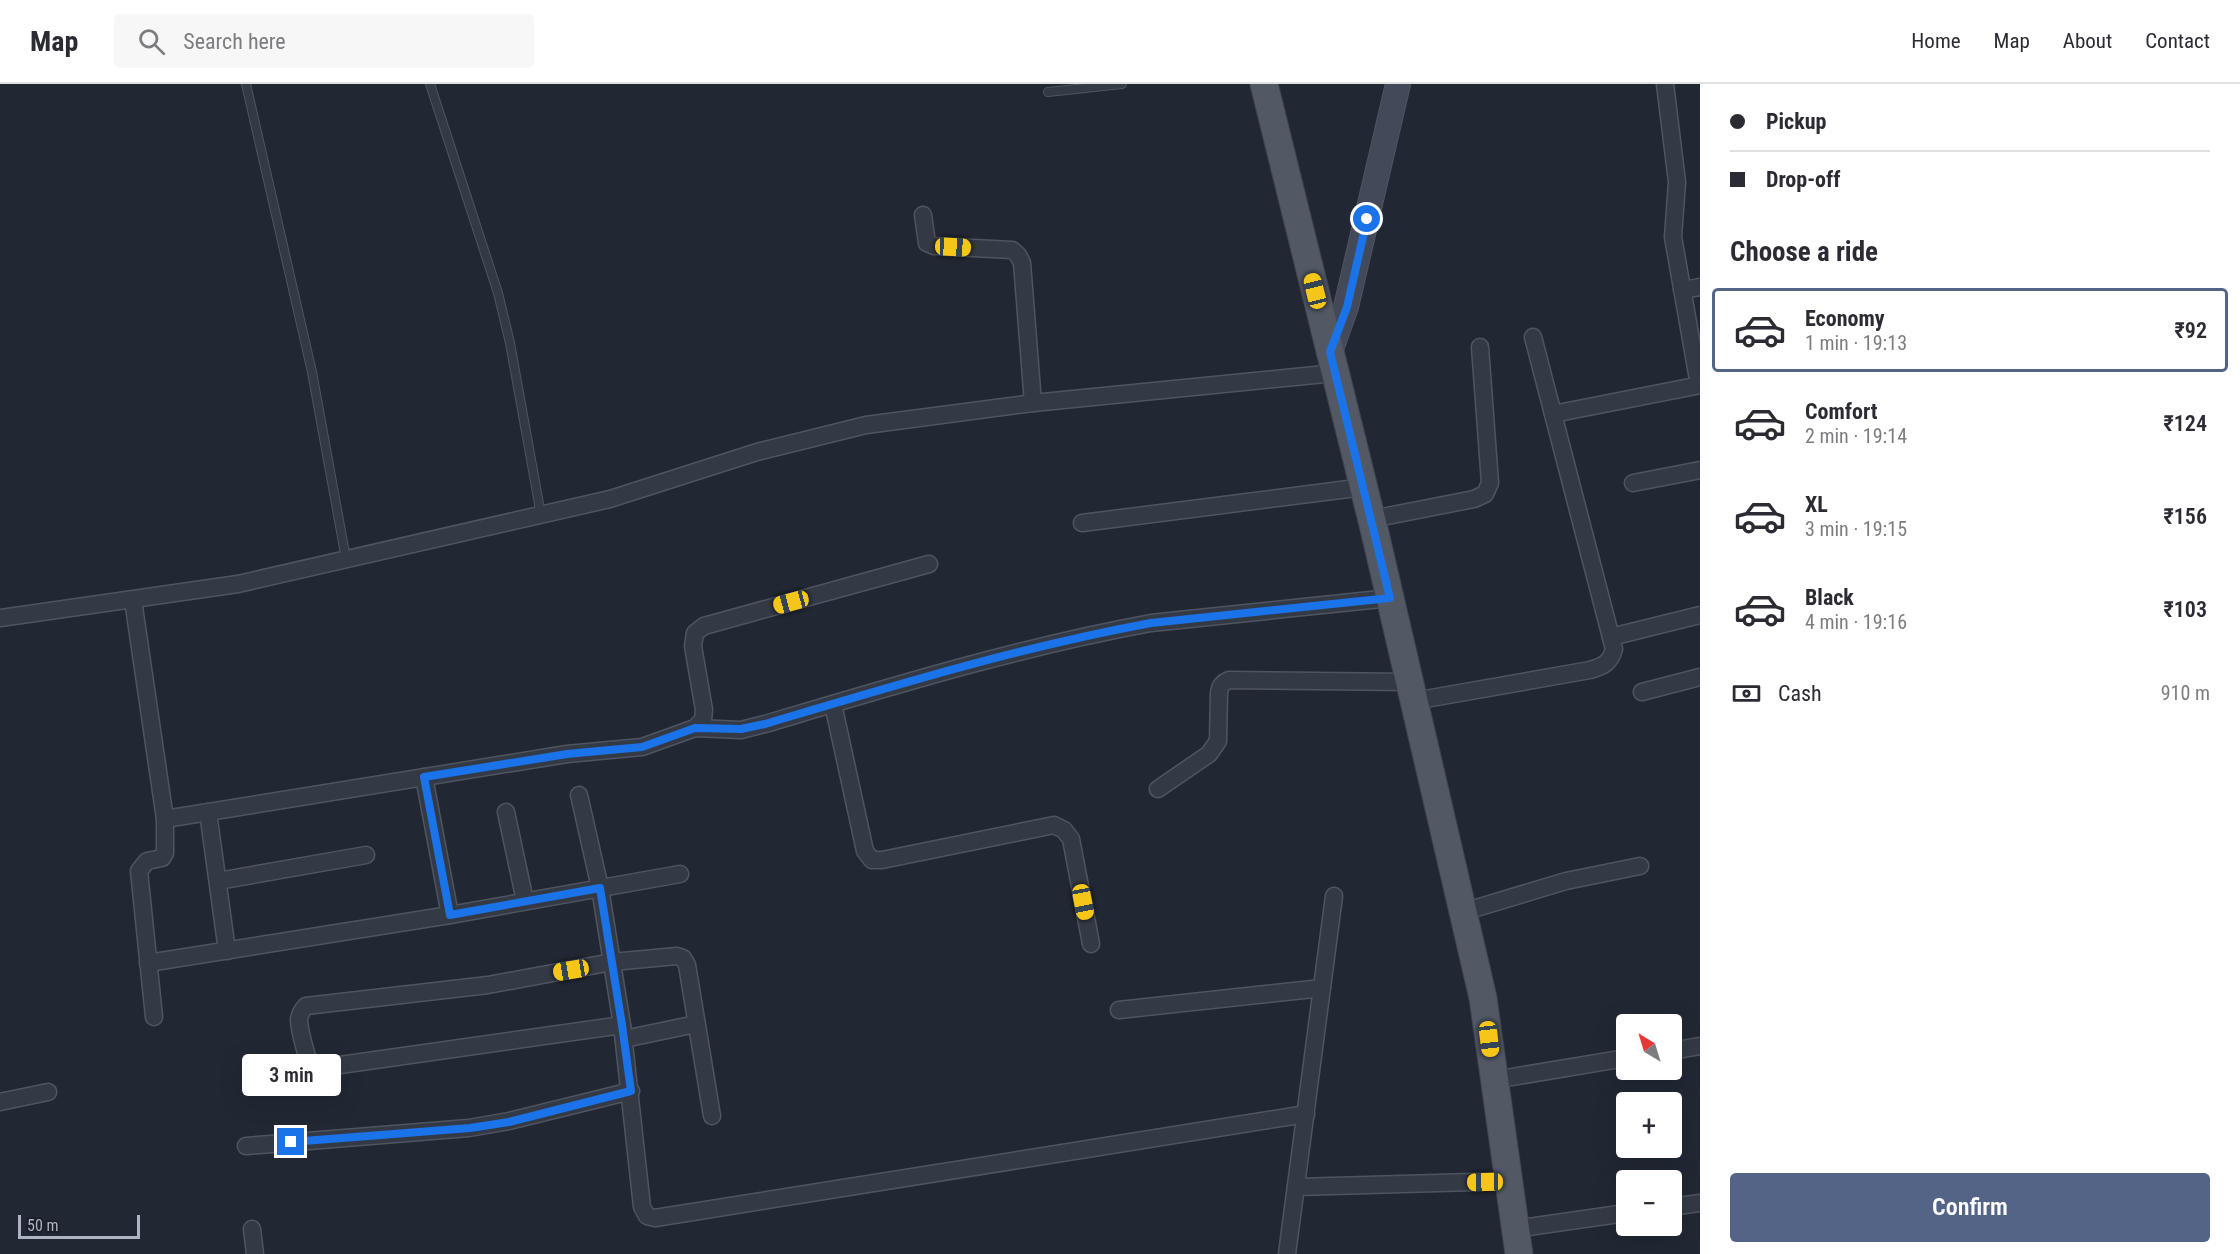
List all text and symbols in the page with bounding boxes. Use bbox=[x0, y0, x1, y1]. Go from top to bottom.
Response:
search box bbox=[114, 14, 534, 68]
text: Map bbox=[30, 25, 78, 58]
icon: search bbox=[135, 25, 168, 58]
text: Search here bbox=[183, 29, 286, 54]
text: Home bbox=[1911, 29, 1961, 53]
text: Map bbox=[1994, 29, 2030, 53]
text: About bbox=[2063, 29, 2112, 53]
text: Contact bbox=[2145, 29, 2210, 53]
text: Pickup bbox=[1766, 109, 1826, 134]
text: Drop-off bbox=[1766, 167, 1840, 192]
route start bbox=[1353, 205, 1380, 232]
text: Choose a ride bbox=[1730, 236, 1878, 268]
car bbox=[935, 237, 971, 257]
car bbox=[1302, 271, 1328, 311]
icon: car bbox=[1733, 303, 1787, 357]
text: Economy bbox=[1805, 306, 1885, 331]
text: ₹92 bbox=[2175, 318, 2207, 343]
text: 1 min · 19:13 bbox=[1805, 331, 1907, 355]
icon: car bbox=[1733, 396, 1787, 450]
text: Comfort bbox=[1805, 399, 1878, 424]
text: ₹124 bbox=[2163, 411, 2207, 436]
text: 2 min · 19:14 bbox=[1805, 424, 1907, 448]
icon: car bbox=[1733, 489, 1787, 543]
text: XL bbox=[1805, 492, 1828, 517]
text: ₹156 bbox=[2163, 504, 2207, 529]
text: 3 min · 19:15 bbox=[1805, 517, 1907, 541]
icon: car bbox=[1733, 582, 1787, 636]
text: Black bbox=[1805, 585, 1854, 610]
car bbox=[771, 589, 811, 615]
text: ₹103 bbox=[2163, 597, 2207, 622]
text: 4 min · 19:16 bbox=[1805, 610, 1907, 634]
icon: cash bbox=[1730, 677, 1763, 710]
text: Cash bbox=[1778, 681, 1822, 706]
text: 910 m bbox=[2161, 681, 2210, 705]
car bbox=[1071, 883, 1095, 921]
car bbox=[552, 958, 590, 982]
north arrow bbox=[1616, 1014, 1682, 1080]
map controls bbox=[1616, 1014, 1682, 1236]
car bbox=[1478, 1020, 1500, 1058]
callout: 3 min bbox=[242, 1055, 340, 1097]
text: 3 min bbox=[269, 1063, 314, 1087]
button: + bbox=[1616, 1092, 1682, 1158]
route end bbox=[277, 1128, 304, 1155]
button: − bbox=[1616, 1170, 1682, 1236]
car bbox=[1467, 1173, 1503, 1191]
button: Confirm bbox=[1730, 1173, 2210, 1242]
scale bar bbox=[18, 1212, 140, 1240]
text: 50 m bbox=[27, 1216, 59, 1235]

